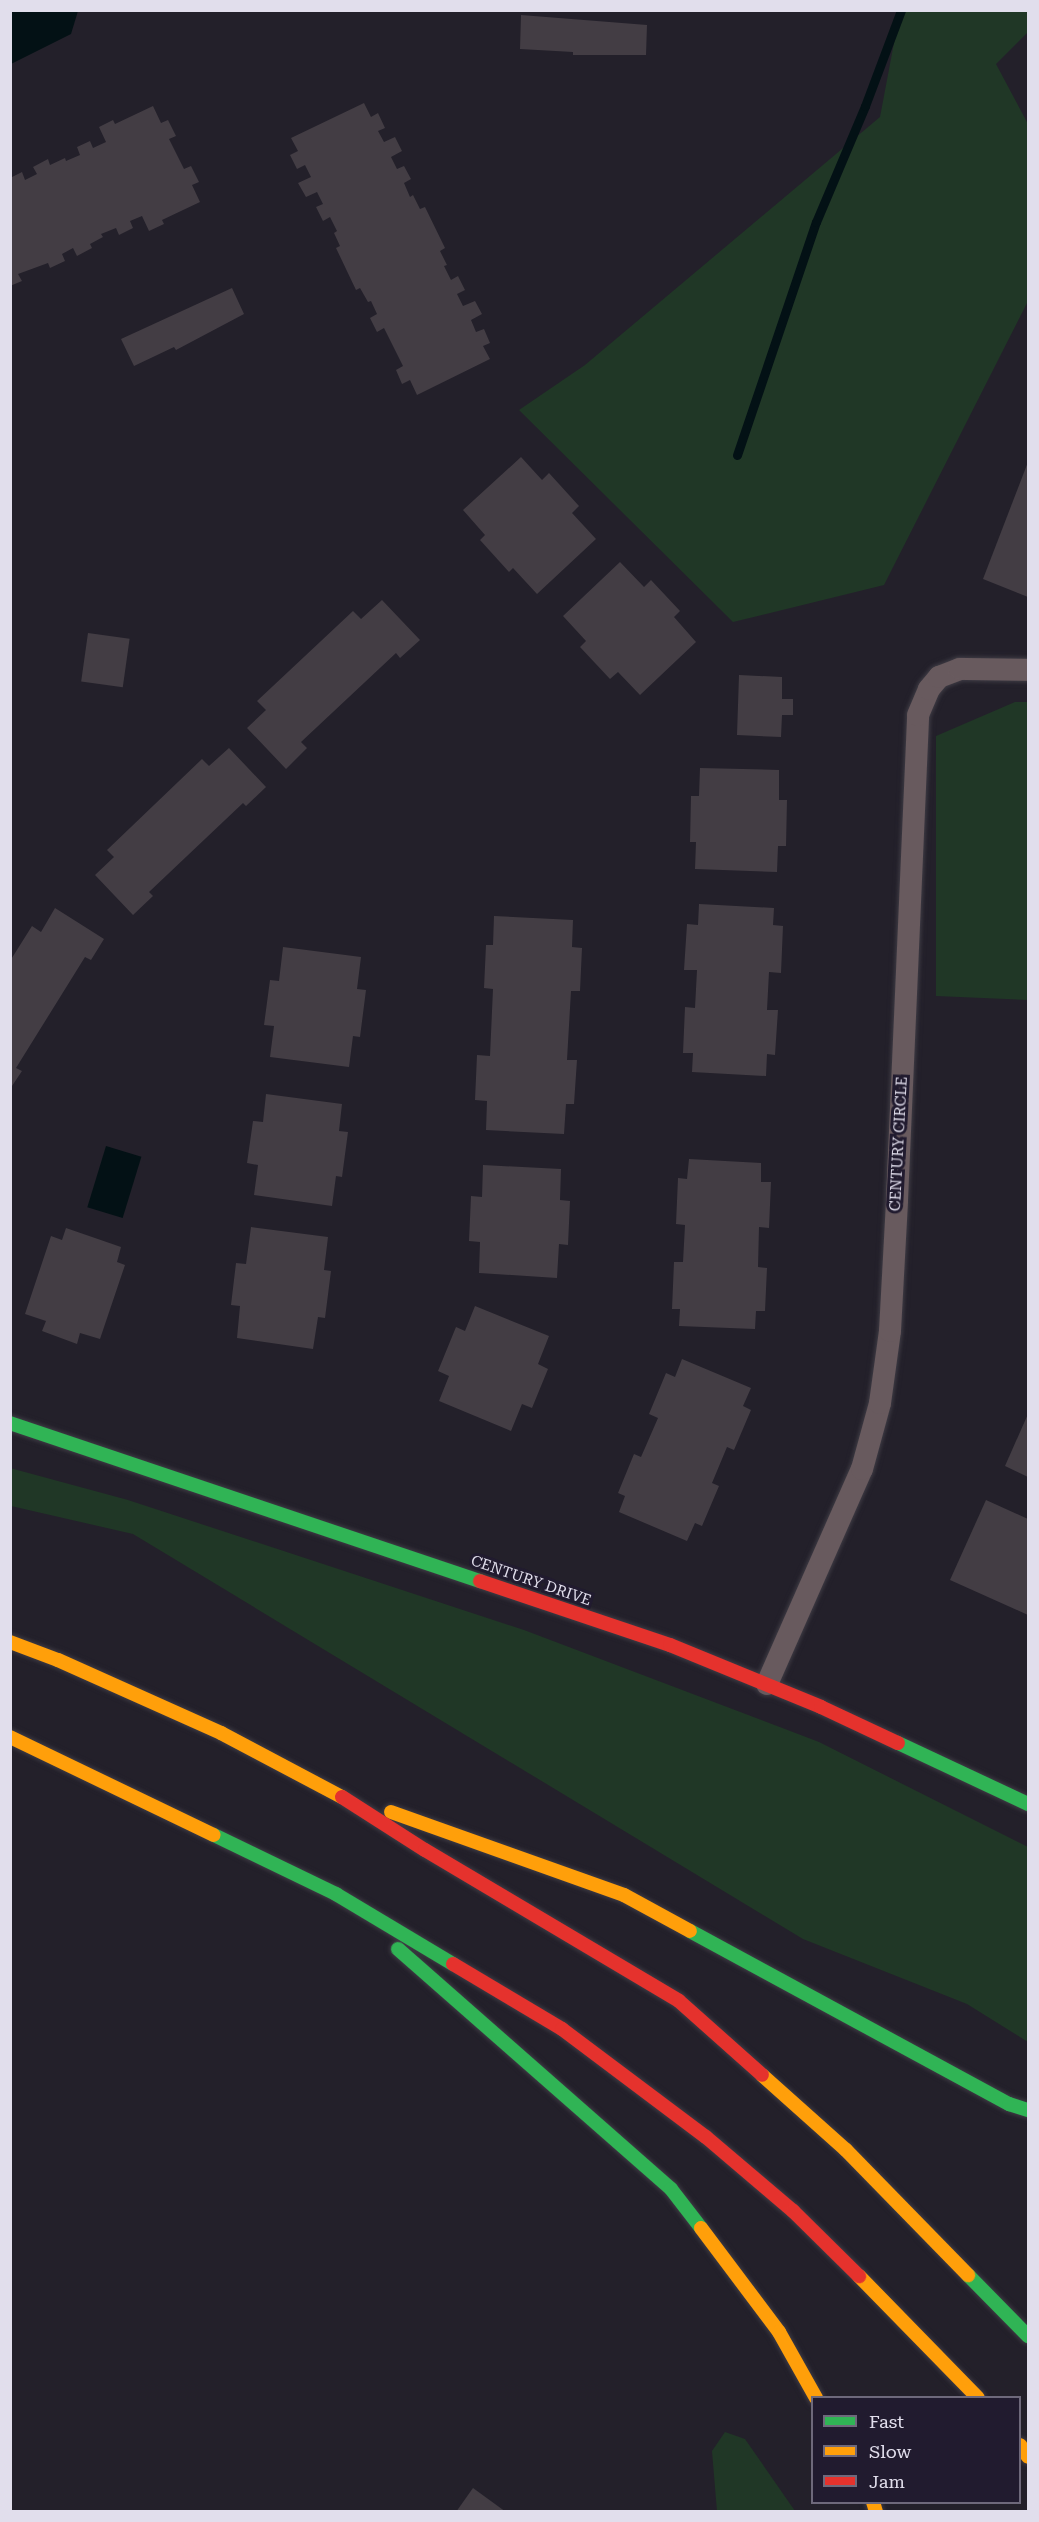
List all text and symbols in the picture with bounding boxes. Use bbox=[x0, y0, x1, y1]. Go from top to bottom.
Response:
street label: CENTURY CIRCLE bbox=[886, 1076, 912, 1212]
street label: CENTURY DRIVE bbox=[468, 1552, 594, 1610]
legend bbox=[811, 2396, 1021, 2504]
text: Fast bbox=[869, 2411, 904, 2432]
text: Slow bbox=[869, 2441, 911, 2462]
text: Jam bbox=[869, 2471, 905, 2492]

